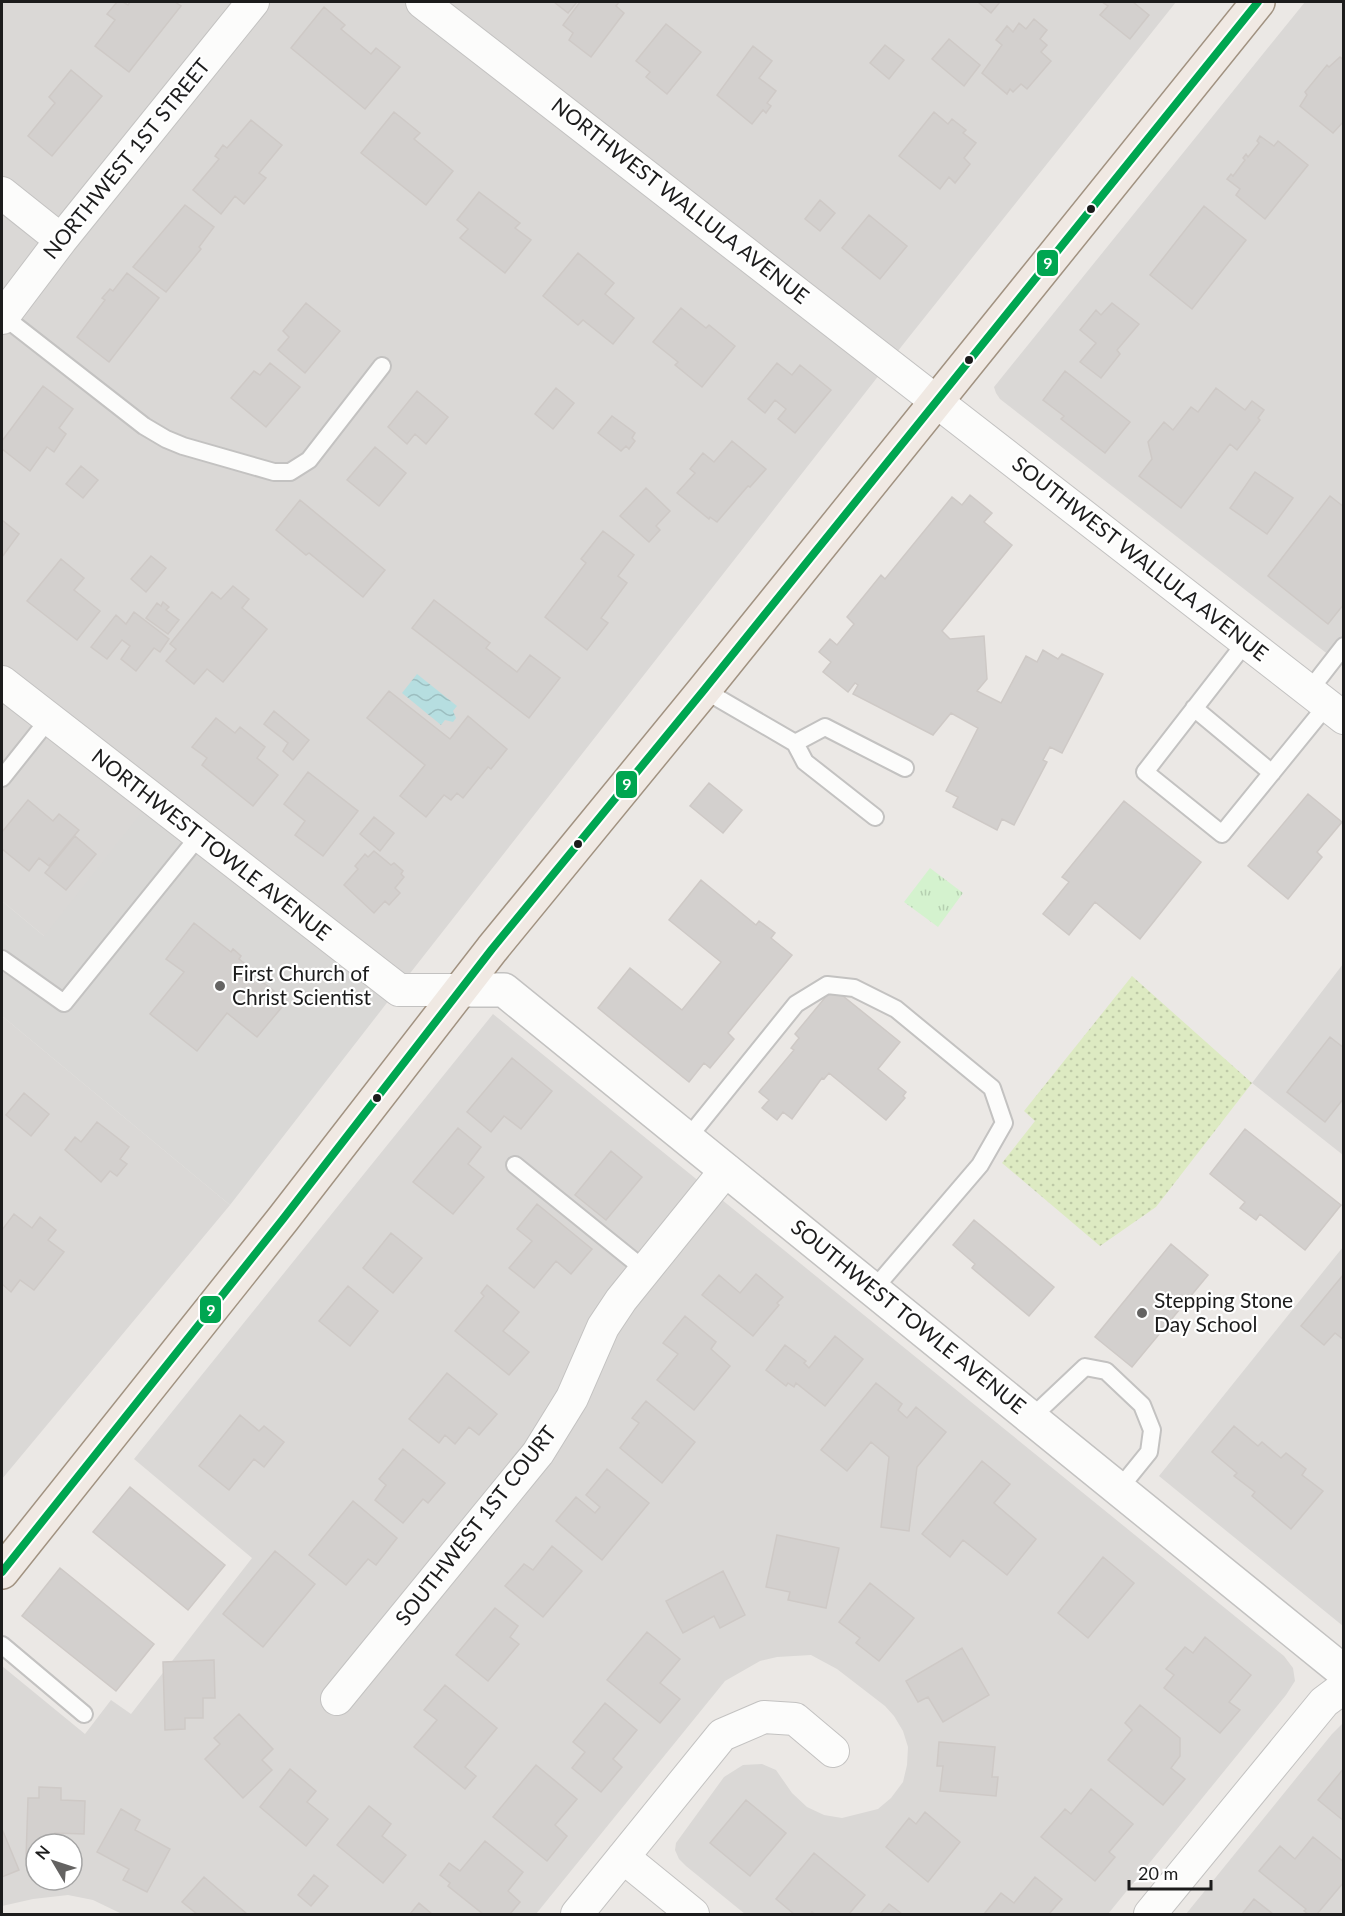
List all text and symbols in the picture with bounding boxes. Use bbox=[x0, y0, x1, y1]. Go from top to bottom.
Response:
street label: NORTHWEST 1ST STREET bbox=[37, 52, 215, 263]
street label: NORTHWEST WALLULA AVENUE bbox=[547, 92, 815, 308]
unlabelled marker bbox=[1085, 203, 1097, 215]
line badge: 9 bbox=[1036, 249, 1059, 277]
text: 9 bbox=[1043, 253, 1053, 272]
unlabelled marker bbox=[963, 354, 975, 366]
street label: SOUTHWEST WALLULA AVENUE bbox=[1008, 450, 1274, 665]
street label: NORTHWEST TOWLE AVENUE bbox=[87, 743, 336, 945]
line badge: 9 bbox=[615, 770, 638, 799]
text: 9 bbox=[622, 774, 632, 793]
unlabelled marker bbox=[572, 838, 584, 850]
place label: First Church of Christ Scientist bbox=[232, 960, 372, 1009]
marker: First Church of Christ Scientist bbox=[213, 979, 227, 993]
unlabelled marker bbox=[371, 1092, 383, 1104]
street label: SOUTHWEST TOWLE AVENUE bbox=[787, 1213, 1031, 1418]
place label: Stepping Stone Day School bbox=[1154, 1287, 1293, 1336]
line badge: 9 bbox=[199, 1295, 222, 1324]
text: 9 bbox=[206, 1300, 216, 1319]
marker: Stepping Stone Day School bbox=[1135, 1306, 1149, 1320]
street label: SOUTHWEST 1ST COURT bbox=[389, 1420, 561, 1630]
north arrow bbox=[24, 1832, 84, 1892]
text: N bbox=[31, 1841, 53, 1863]
scale bar bbox=[1129, 1853, 1212, 1891]
text: 20 m bbox=[1138, 1862, 1178, 1884]

